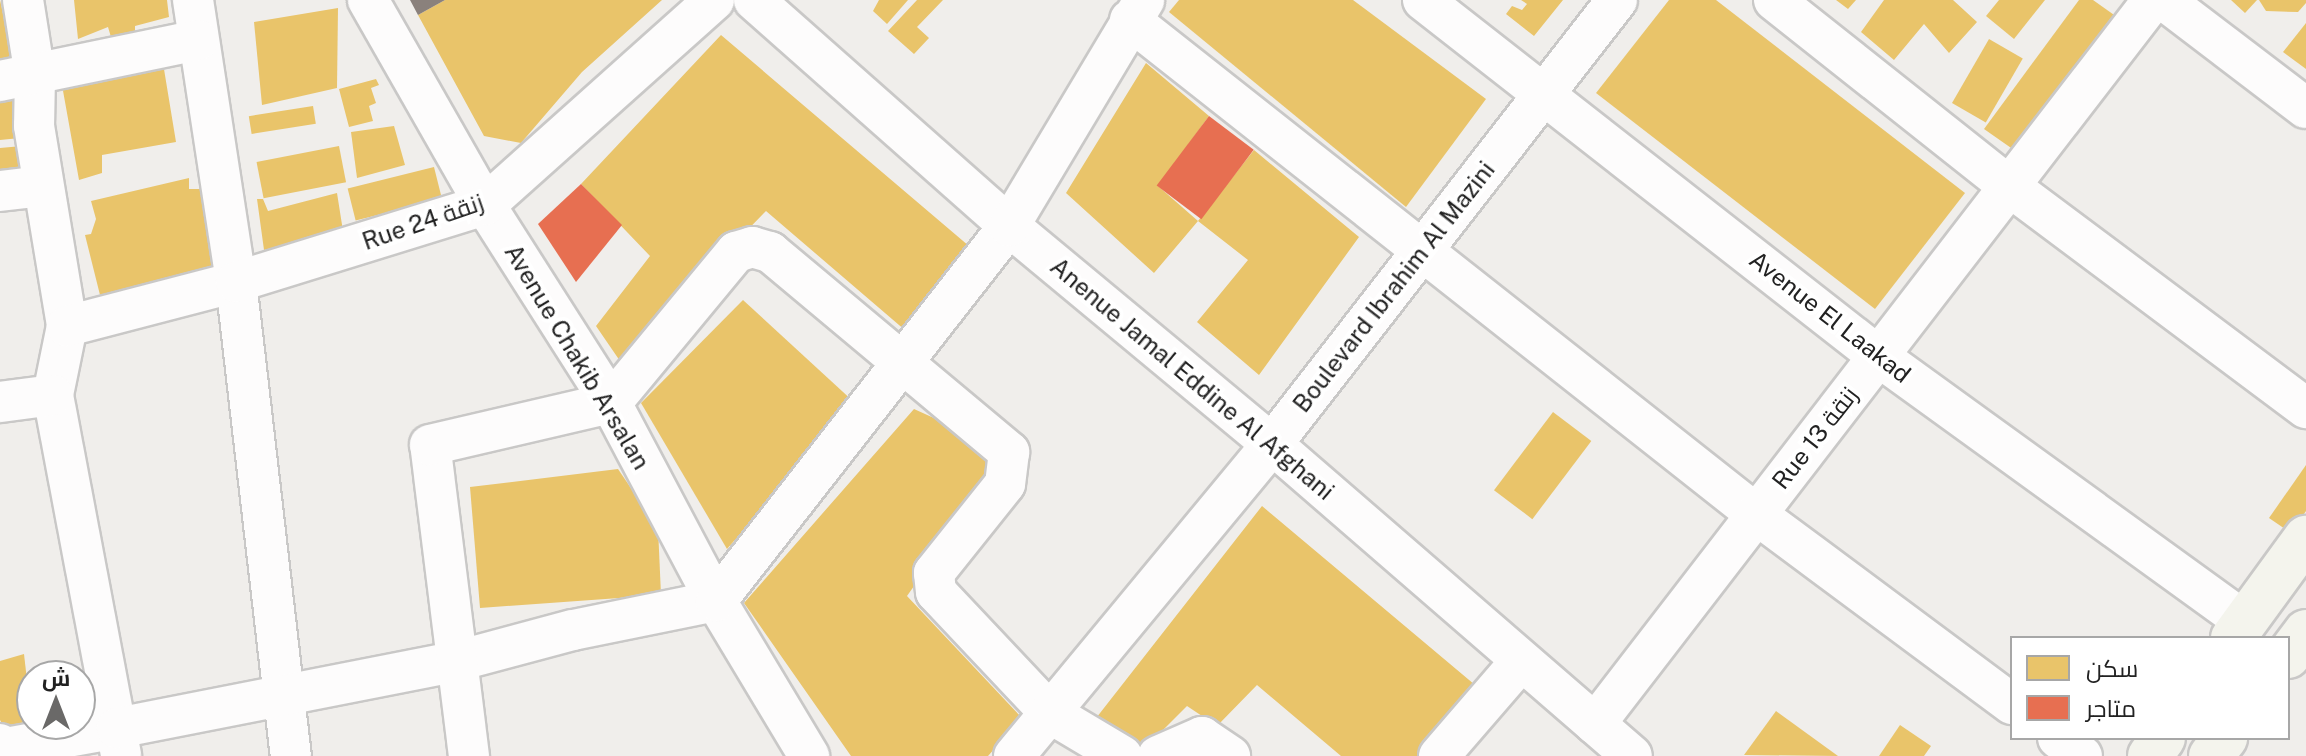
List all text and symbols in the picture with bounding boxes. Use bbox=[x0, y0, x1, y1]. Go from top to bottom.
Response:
street label: Boulevard Ibrahim Al Mazini bbox=[1287, 156, 1501, 418]
street label: Rue 24 زنقة bbox=[358, 188, 488, 256]
street label: Avenue Chakib Arsalan bbox=[498, 239, 656, 475]
street label: Avenue El Laakad bbox=[1744, 245, 1916, 389]
street label: Anenue Jamal Eddine Al Afghani bbox=[1044, 252, 1340, 506]
street label: Rue 13 زنقة bbox=[1766, 381, 1864, 495]
legend bbox=[2010, 636, 2290, 740]
text: سكن bbox=[2086, 654, 2138, 682]
north arrow bbox=[16, 660, 96, 740]
text: ش bbox=[42, 665, 70, 691]
text: متاجر bbox=[2086, 694, 2136, 722]

